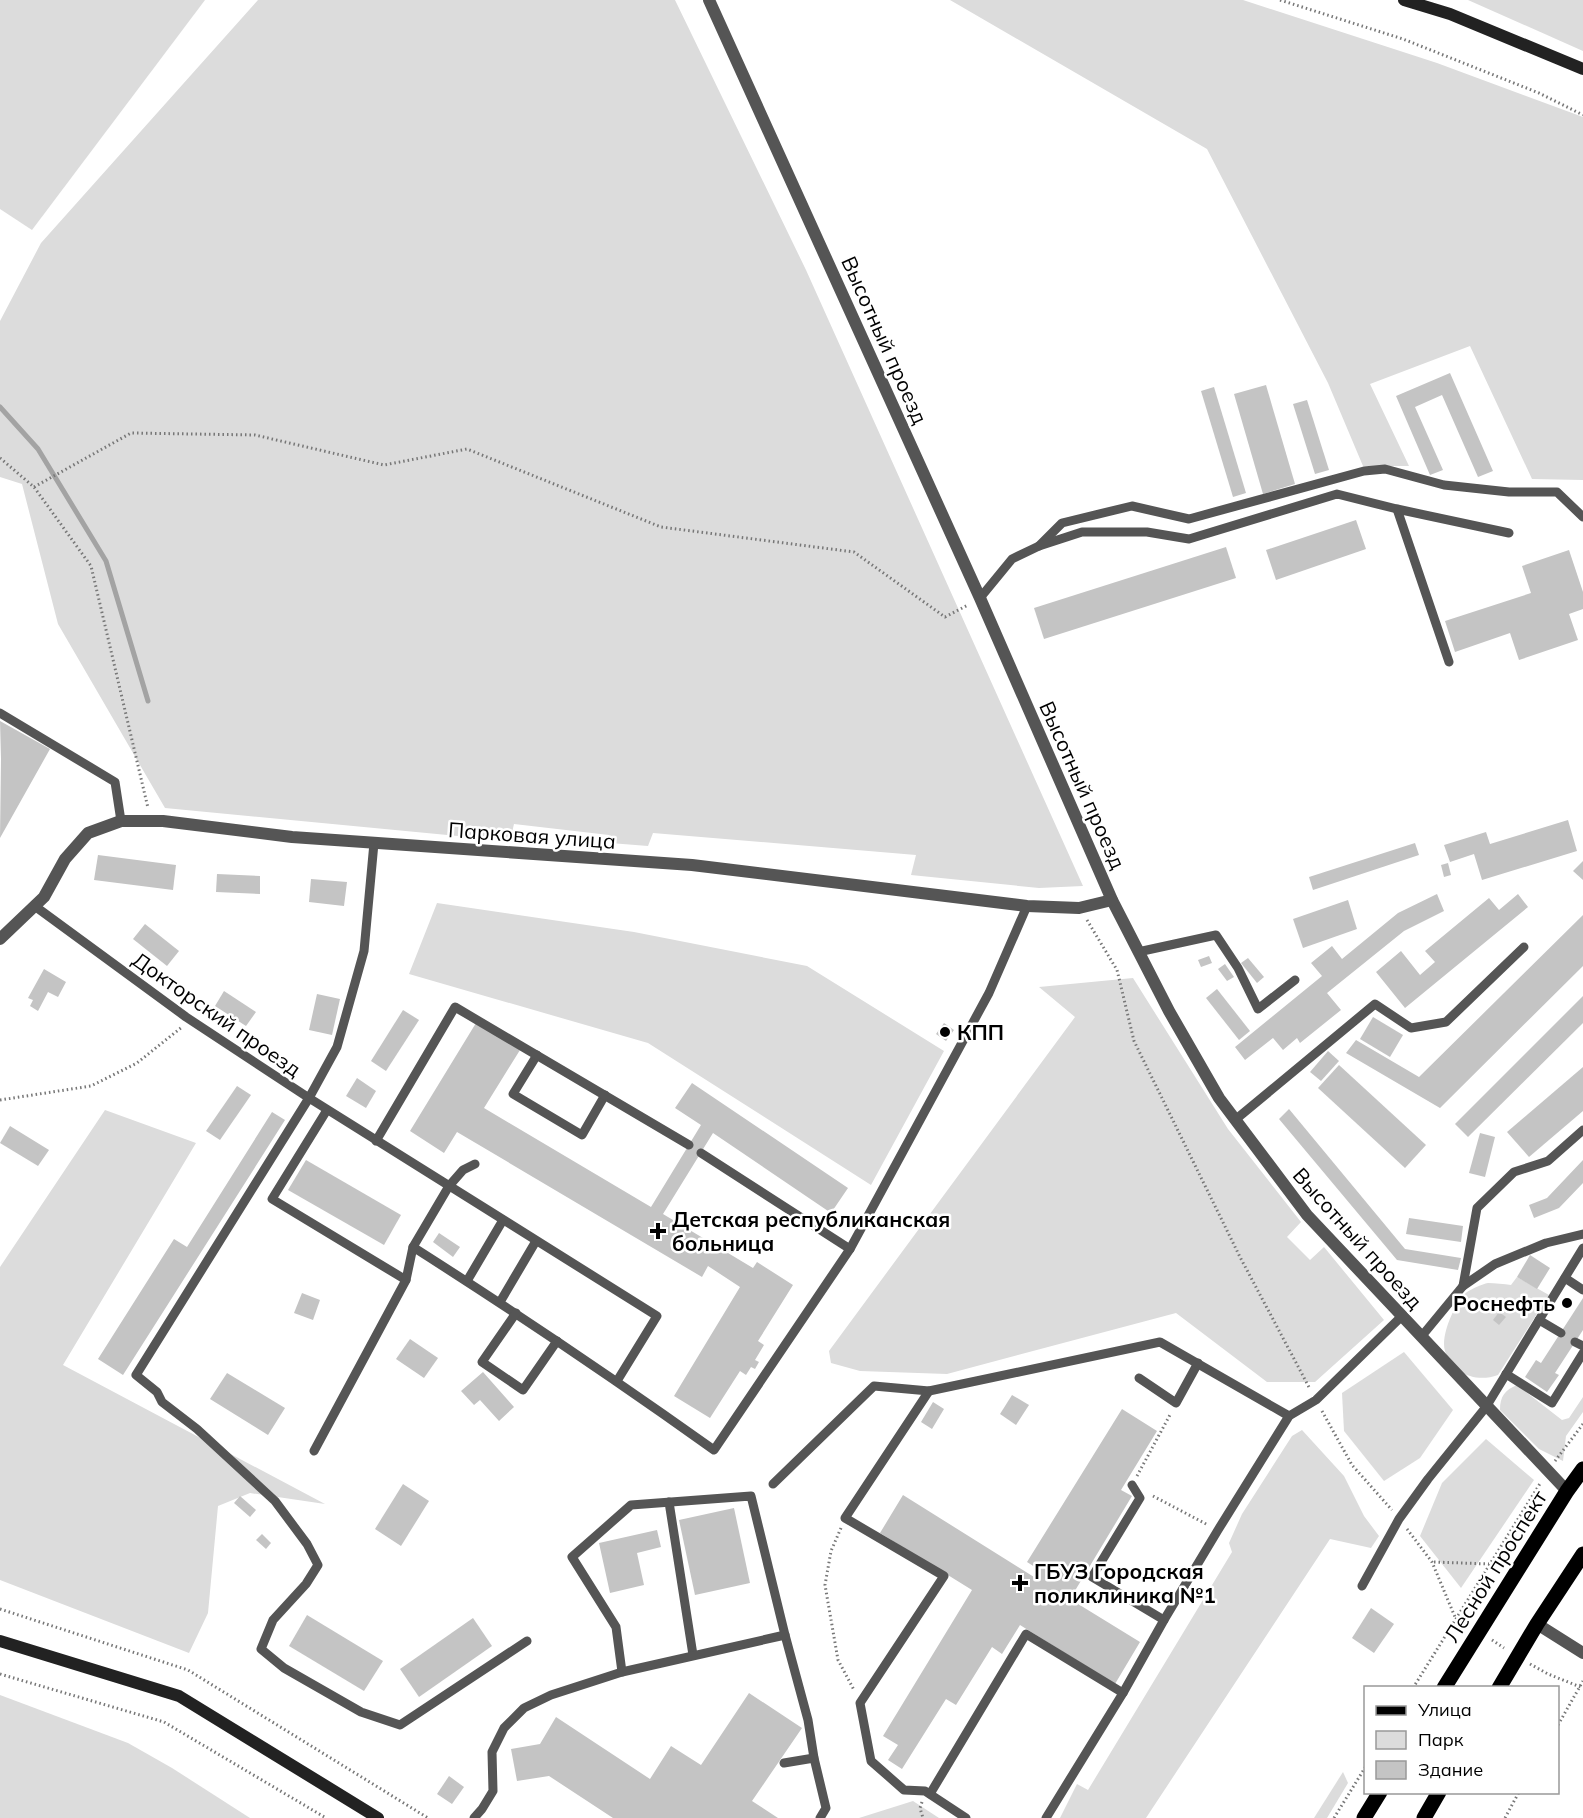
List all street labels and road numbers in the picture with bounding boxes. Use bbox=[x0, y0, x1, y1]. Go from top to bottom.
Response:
street label: Высотный проезд bbox=[836, 252, 934, 428]
street label: Высотный проезд bbox=[1034, 697, 1132, 873]
street label: Парковая улица bbox=[447, 816, 617, 854]
street label: Докторский проезд bbox=[128, 946, 307, 1082]
street label: Высотный проезд bbox=[1288, 1162, 1428, 1314]
street label: Лесной проспект bbox=[1438, 1485, 1552, 1647]

